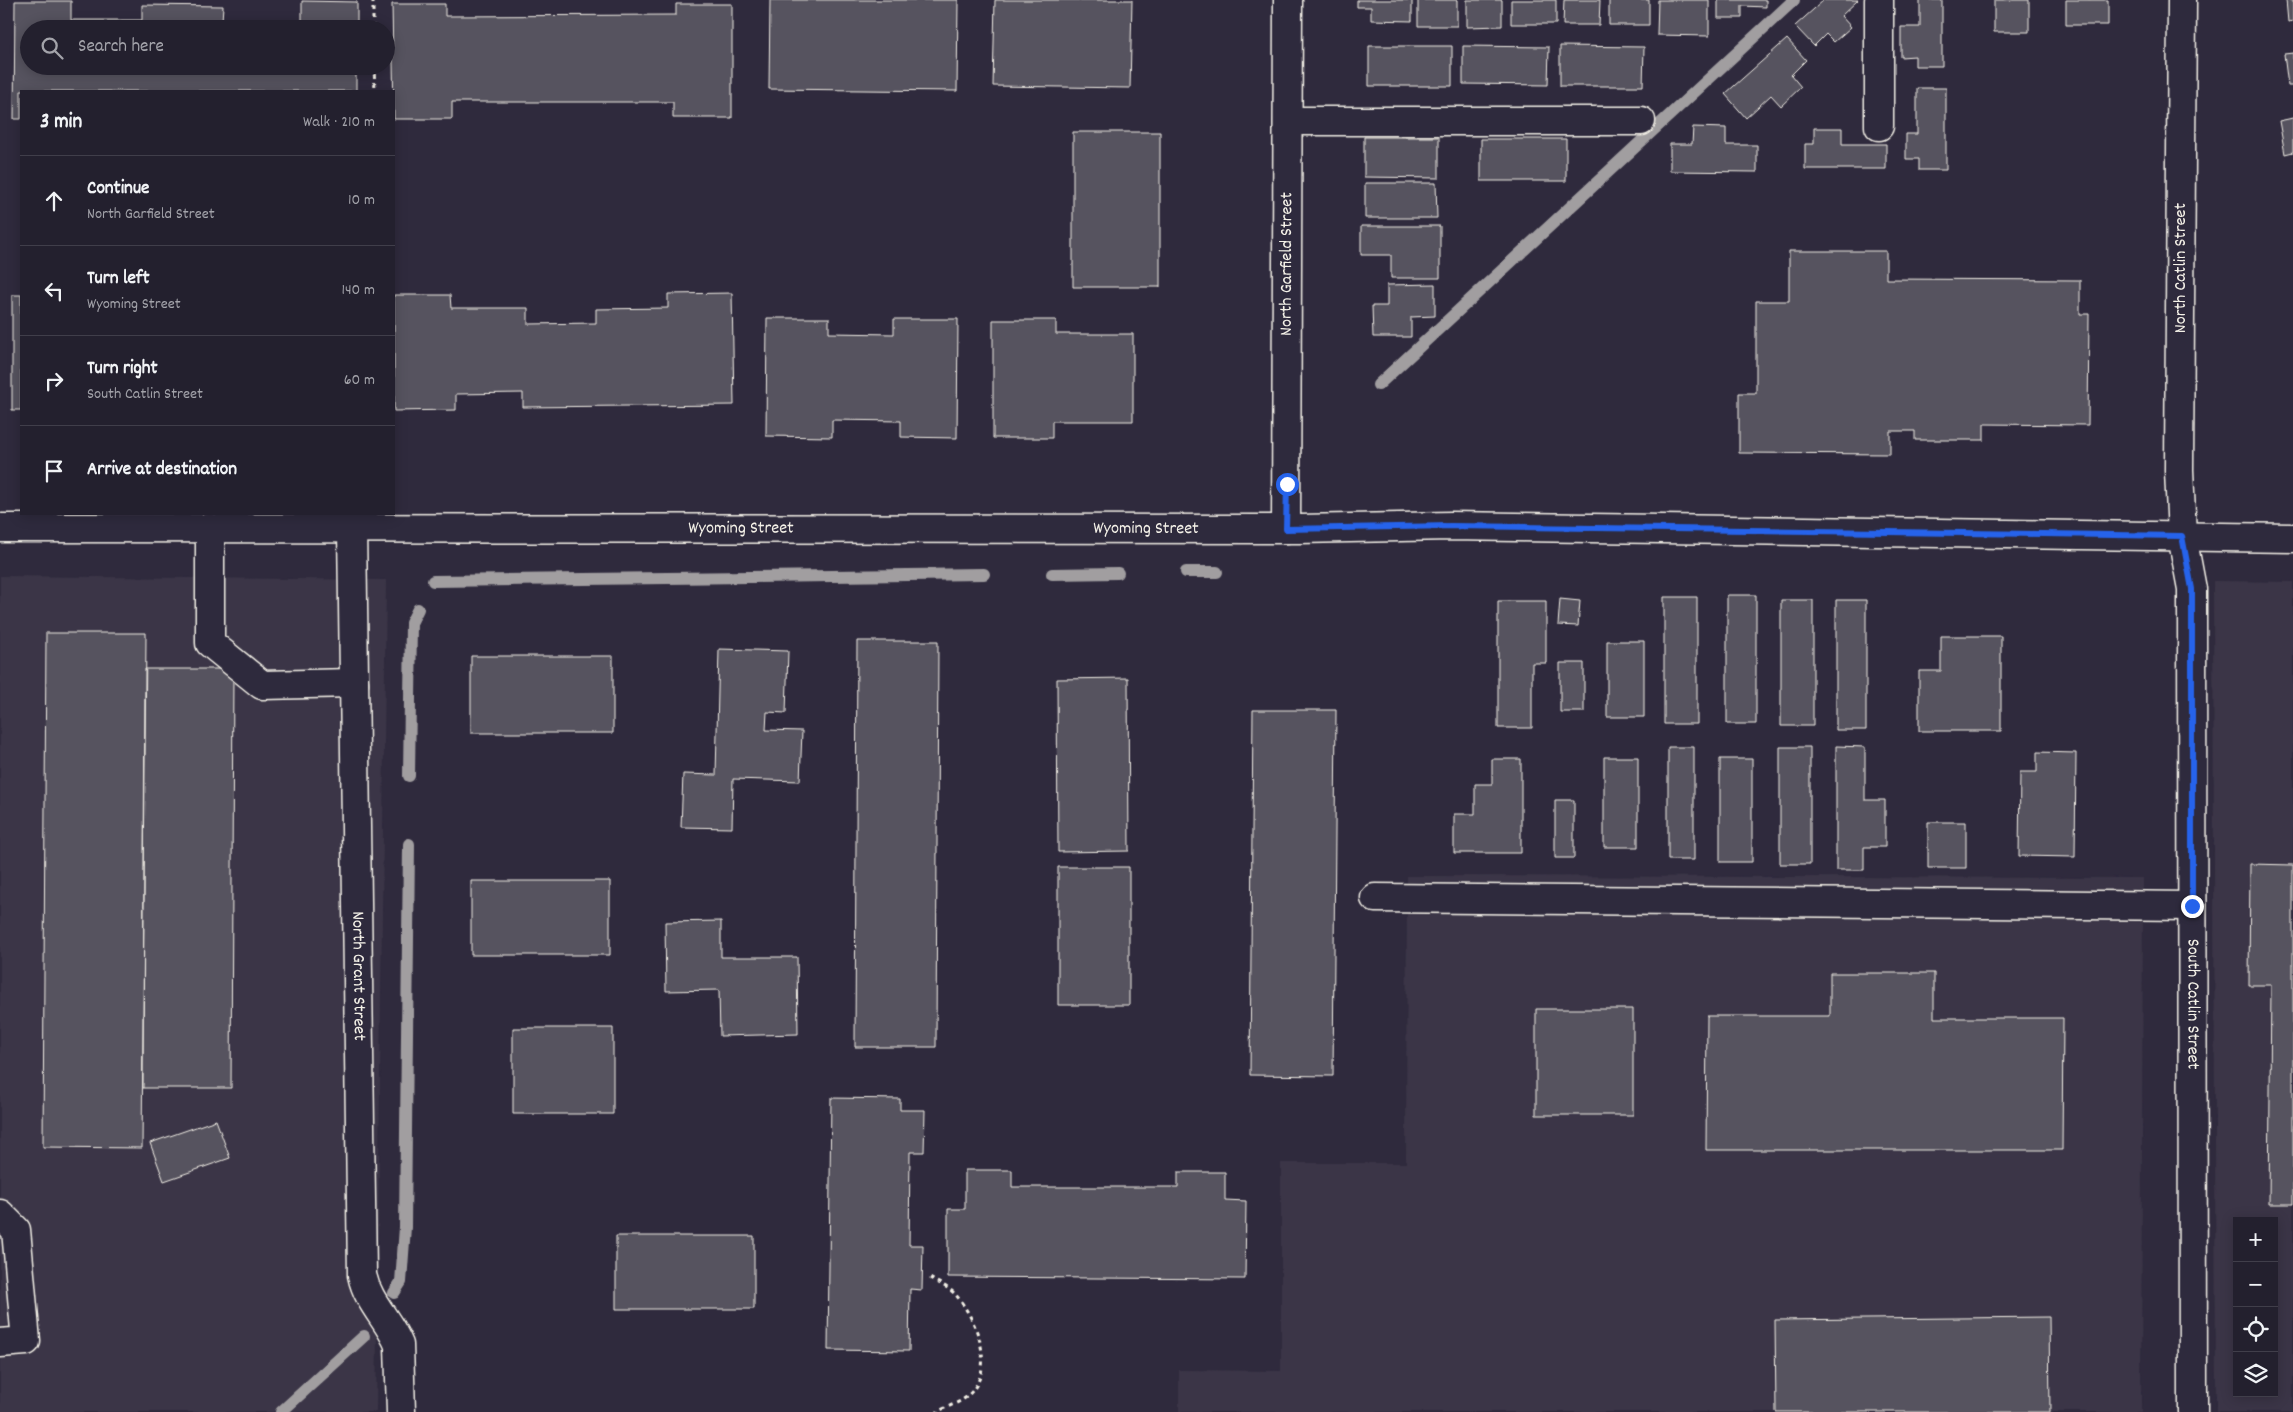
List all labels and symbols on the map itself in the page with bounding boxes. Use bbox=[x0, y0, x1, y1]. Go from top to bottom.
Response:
street label: North Garfield Street bbox=[1274, 192, 1300, 336]
street label: North Catlin Street bbox=[2169, 202, 2194, 333]
route start bbox=[1276, 473, 1299, 496]
street label: Wyoming Street bbox=[688, 516, 794, 541]
street label: Wyoming Street bbox=[1093, 516, 1199, 541]
route end bbox=[2181, 895, 2204, 918]
street label: North Grant Street bbox=[345, 911, 371, 1041]
street label: South Catlin Street bbox=[2180, 939, 2205, 1070]

